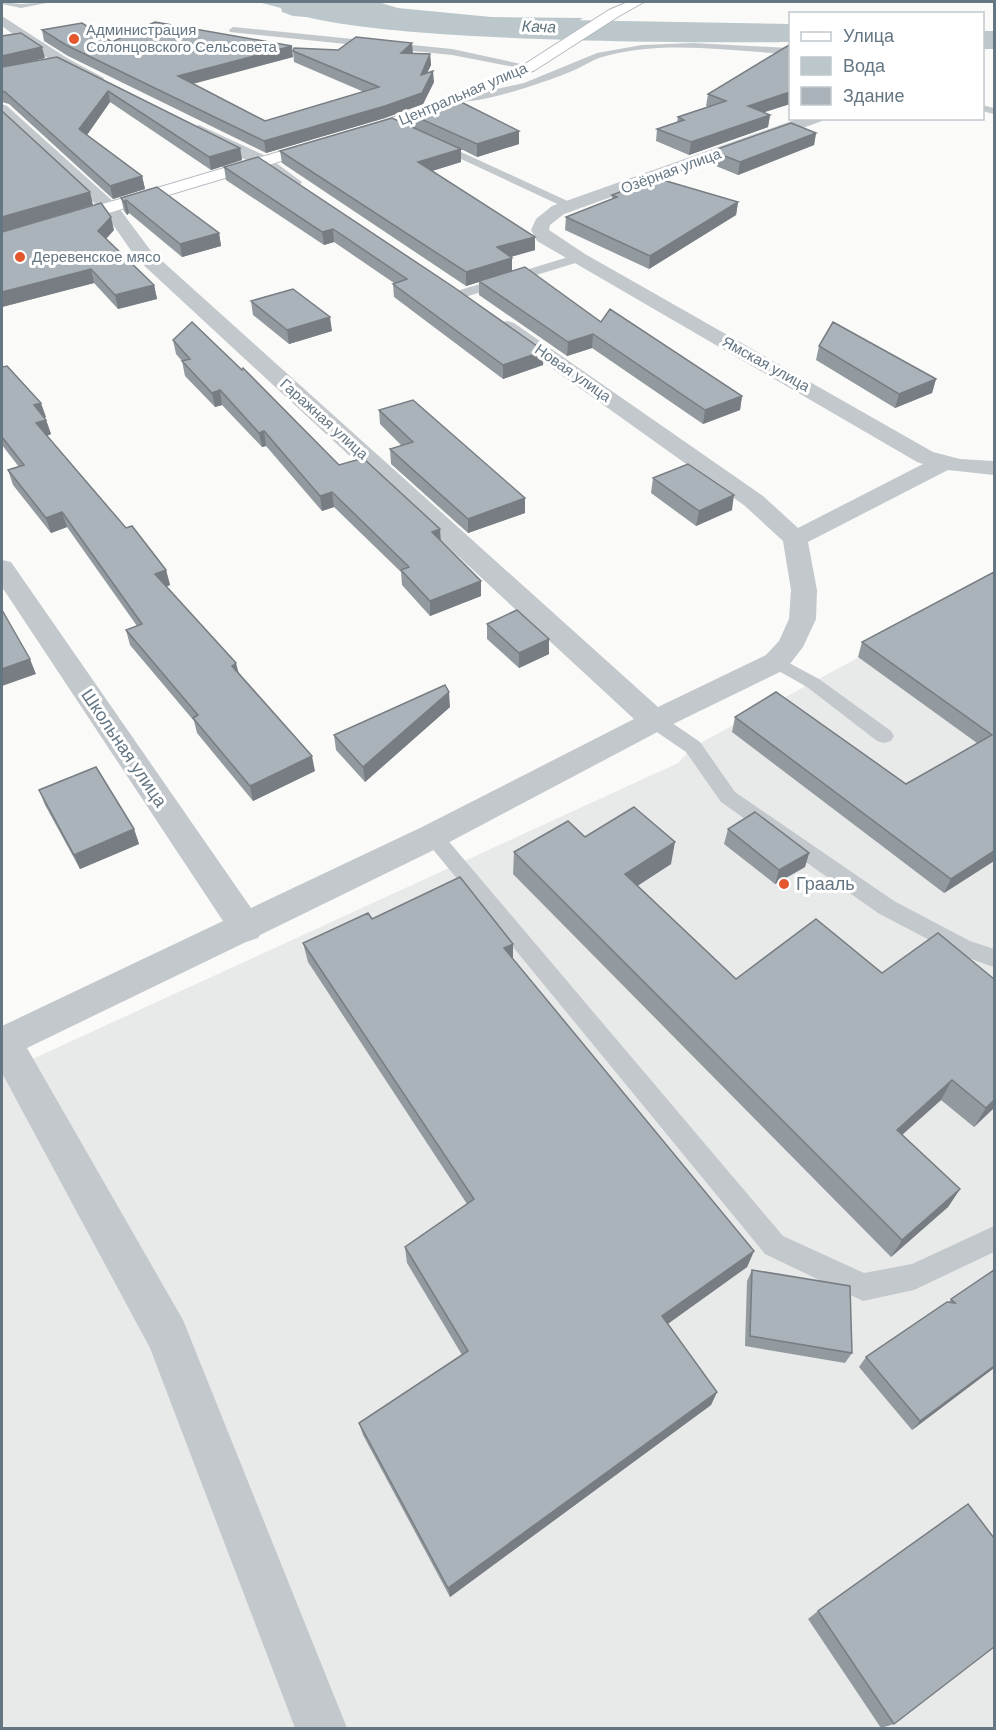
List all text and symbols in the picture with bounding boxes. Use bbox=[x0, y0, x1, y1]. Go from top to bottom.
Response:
legend bbox=[789, 12, 984, 120]
water label: Кача bbox=[521, 15, 557, 38]
place label: Администрация Солонцовского Сельсовета bbox=[86, 20, 278, 57]
text: Улица bbox=[843, 24, 895, 48]
marker: Администрация Солонцовского Сельсовета bbox=[67, 32, 81, 46]
text: Вода bbox=[843, 54, 886, 78]
street label: Центральная улица bbox=[396, 58, 531, 130]
text: Здание bbox=[843, 84, 904, 108]
street label: Озёрная улица bbox=[618, 143, 724, 198]
place label: Деревенское мясо bbox=[32, 247, 161, 267]
marker: Деревенское мясо bbox=[13, 250, 27, 264]
street label: Ямская улица bbox=[719, 332, 814, 397]
street label: Новая улица bbox=[531, 339, 616, 407]
street label: Гаражная улица bbox=[276, 374, 373, 464]
street label: Школьная улица bbox=[75, 684, 173, 813]
place label: Грааль bbox=[796, 872, 855, 896]
marker: Грааль bbox=[777, 877, 791, 891]

